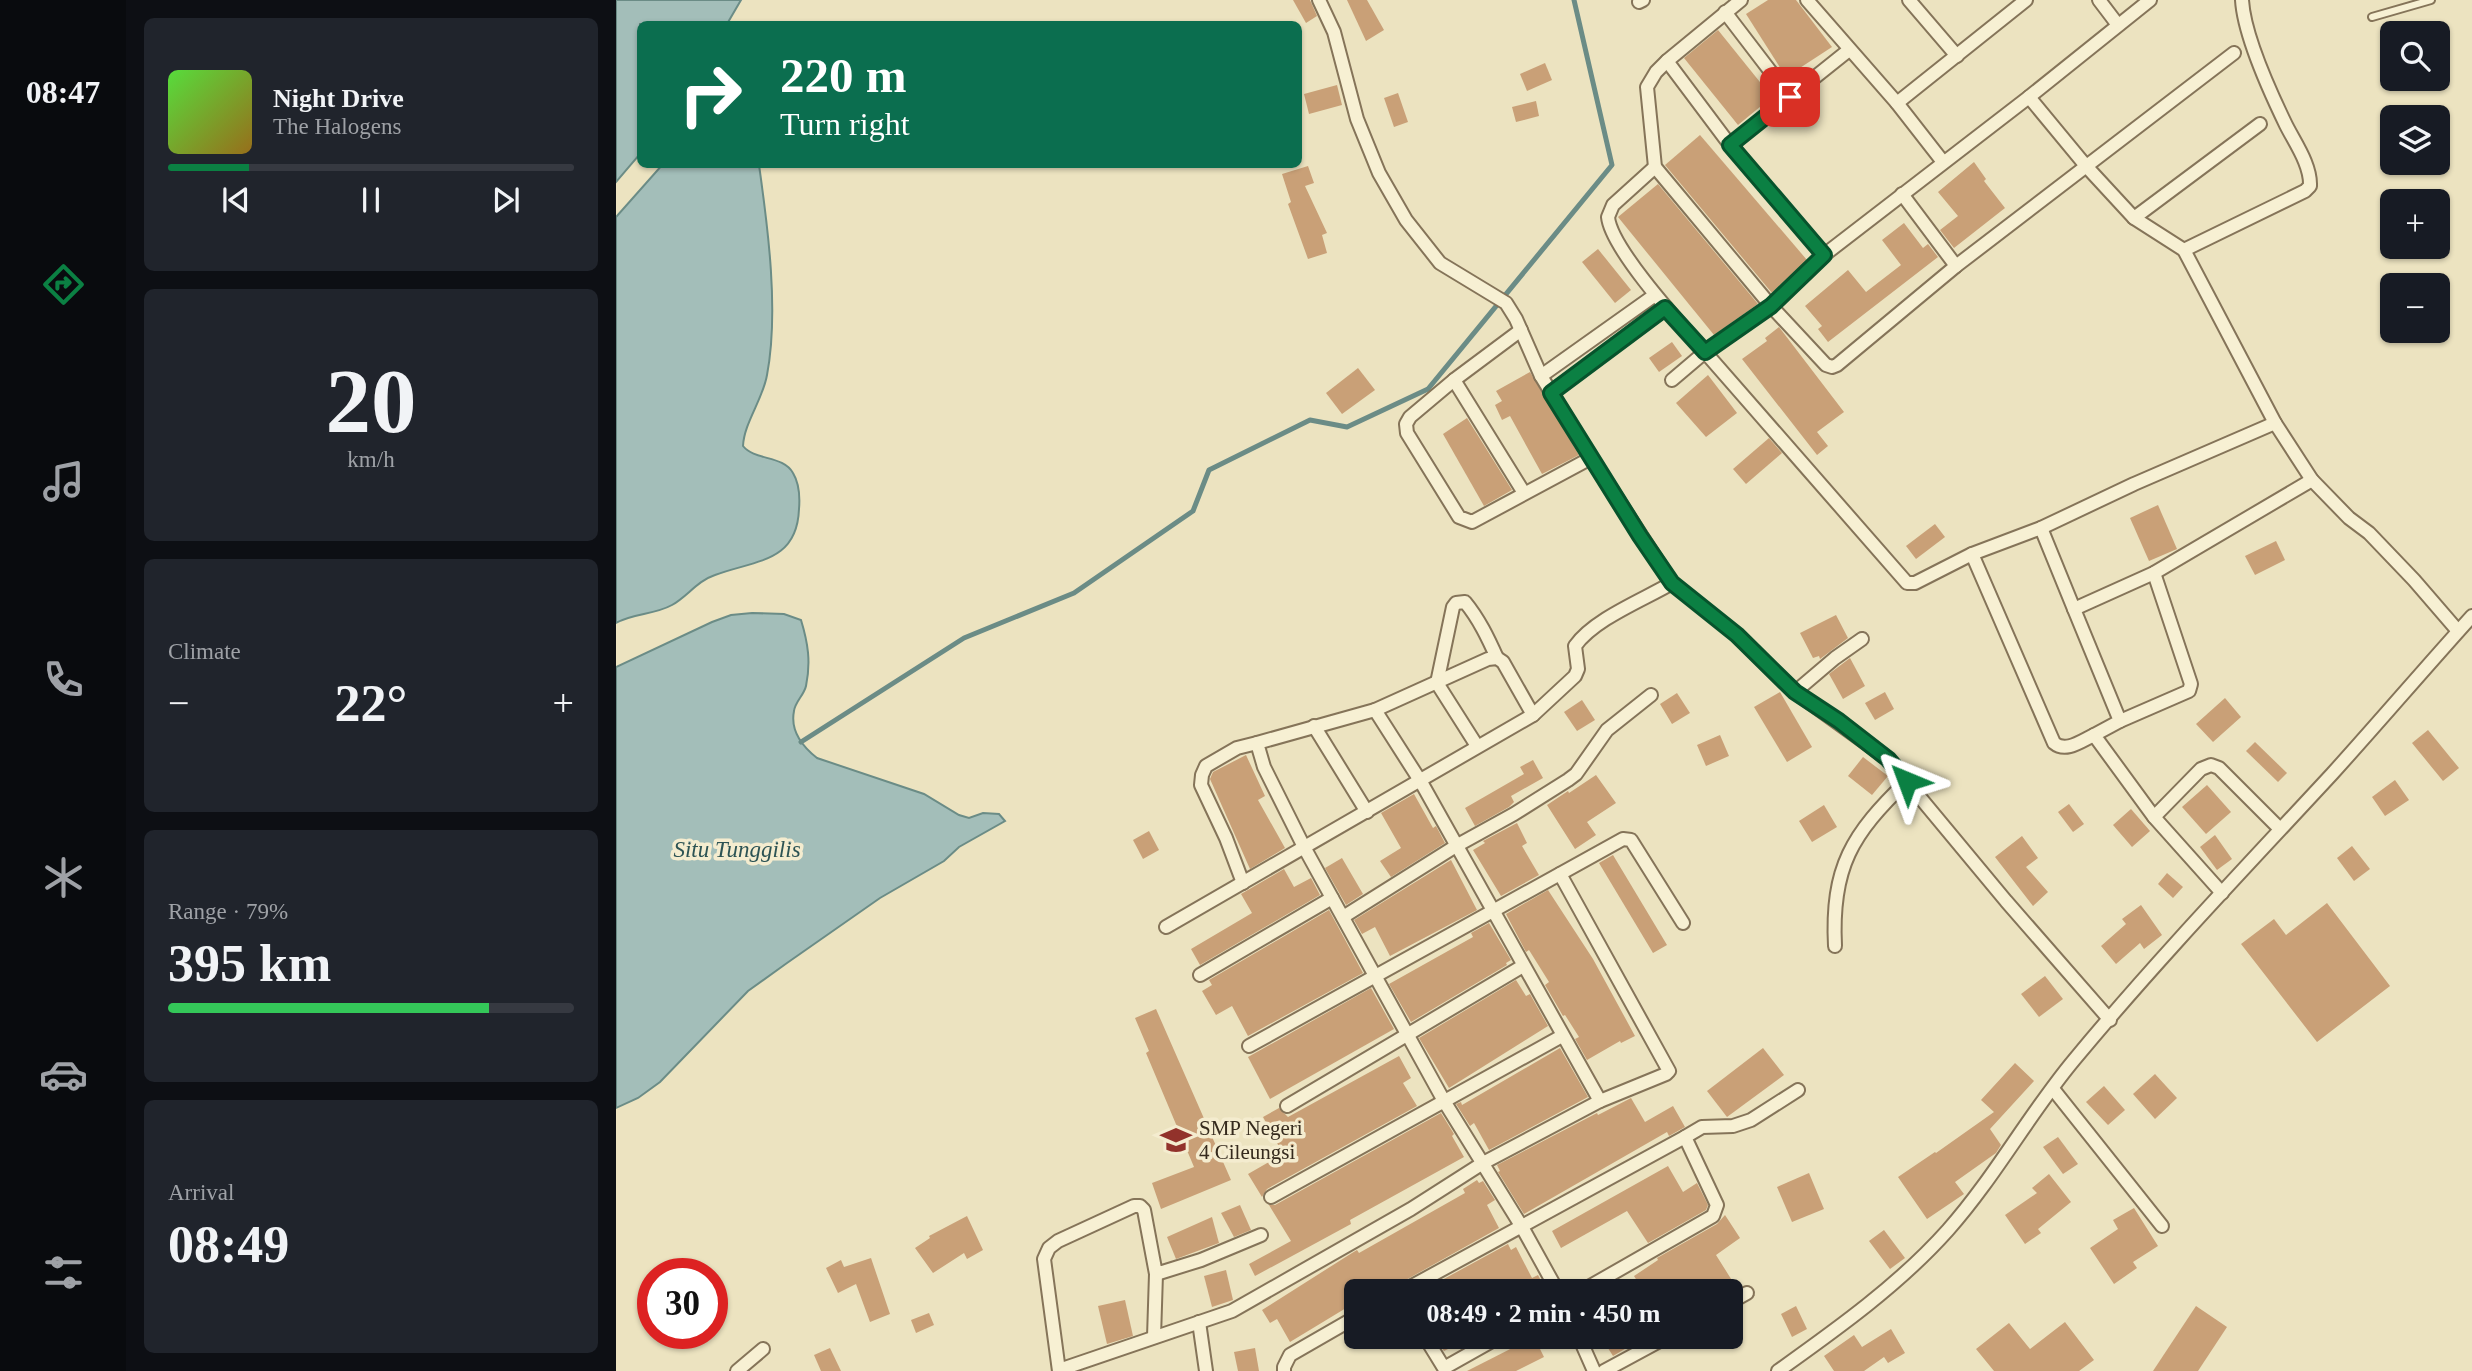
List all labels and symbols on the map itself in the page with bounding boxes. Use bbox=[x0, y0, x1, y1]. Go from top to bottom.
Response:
pin bbox=[1760, 67, 1820, 127]
position arrow bbox=[1870, 744, 1944, 818]
water label: Situ Tunggilis bbox=[673, 837, 801, 862]
place label: SMP Negeri 4 Cileungsi bbox=[1199, 1116, 1303, 1164]
school or university icon: SMP Negeri 4 Cileungsi bbox=[1159, 1123, 1193, 1157]
speed limit sign: 30 bbox=[637, 1258, 728, 1349]

